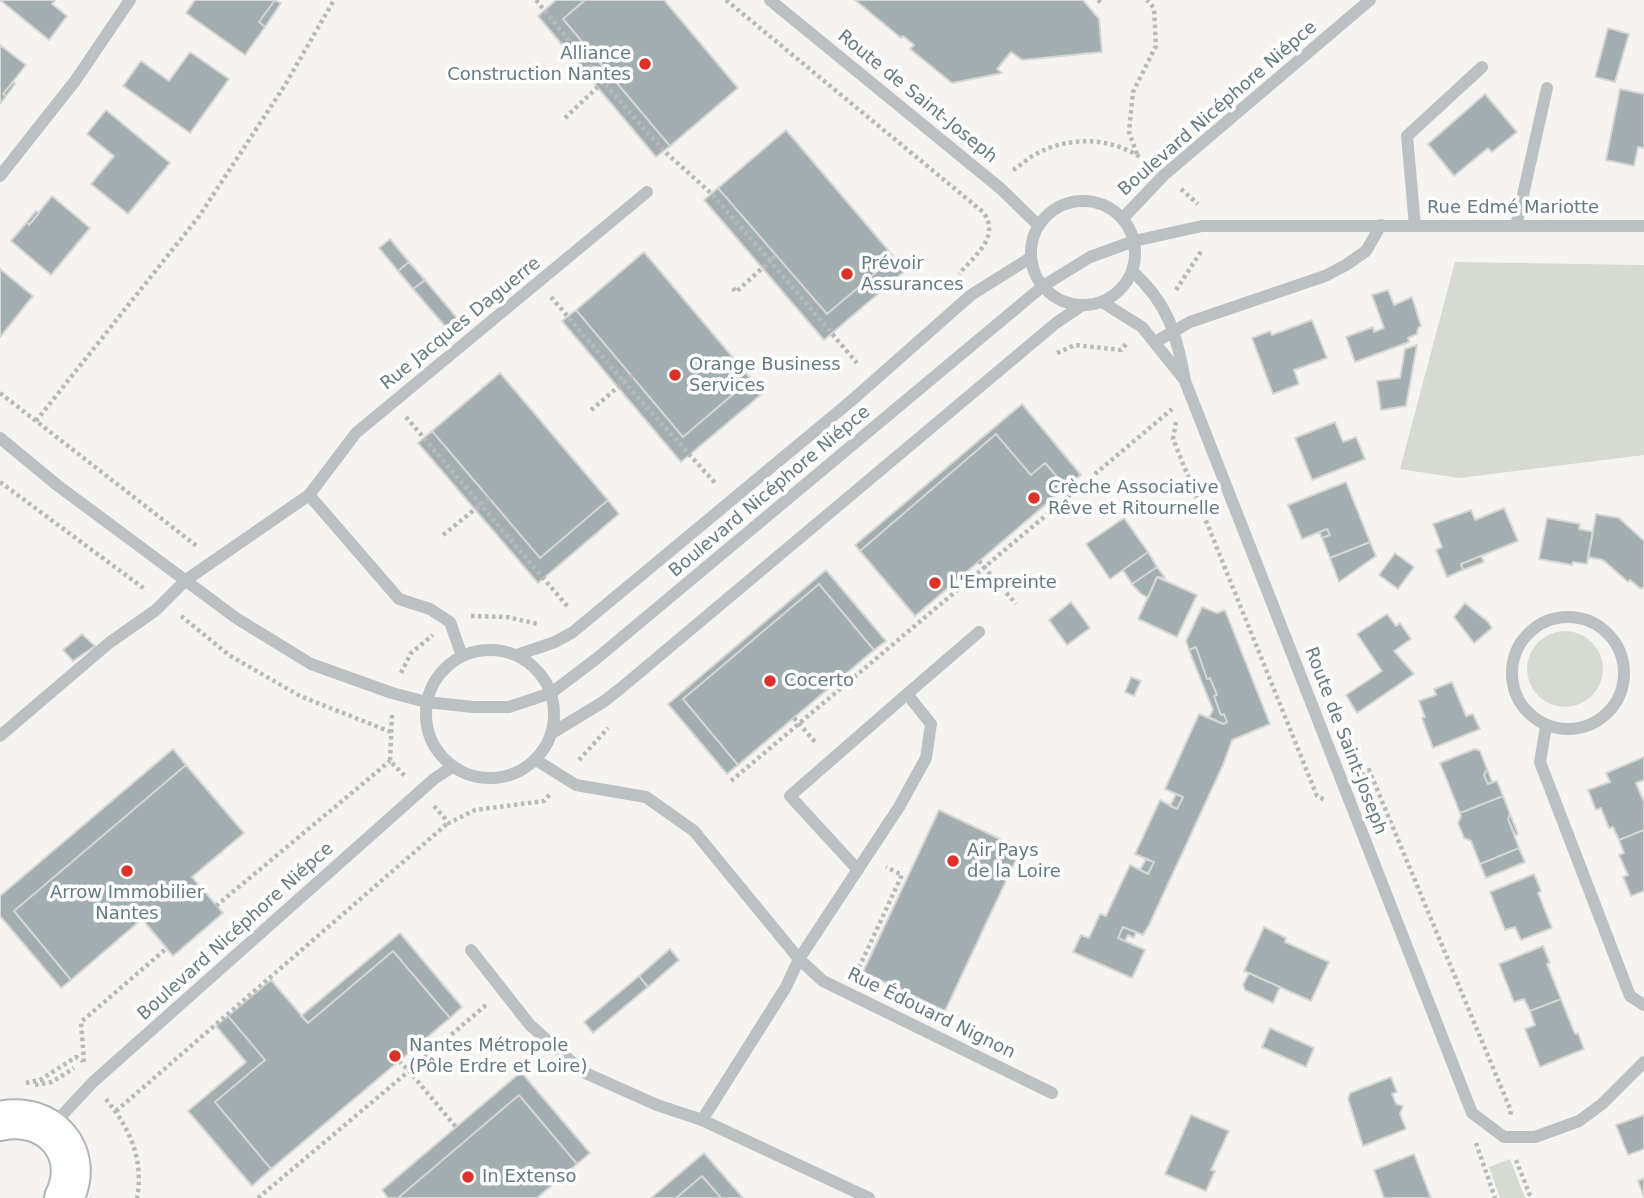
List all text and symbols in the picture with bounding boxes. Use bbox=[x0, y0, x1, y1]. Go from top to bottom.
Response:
street label: Boulevard Nicéphore Niépce bbox=[1114, 17, 1322, 201]
street label: Route de Saint-Joseph bbox=[833, 26, 1001, 168]
place label: Alliance Construction Nantes bbox=[447, 43, 631, 86]
marker: Alliance Construction Nantes bbox=[637, 56, 653, 72]
street label: Rue Edmé Mariotte bbox=[1427, 197, 1599, 219]
street label: Rue Jacques Daguerre bbox=[377, 253, 545, 395]
place label: Prévoir Assurances bbox=[861, 253, 964, 296]
marker: Prévoir Assurances bbox=[839, 266, 855, 282]
place label: Orange Business Services bbox=[689, 354, 841, 396]
marker: Orange Business Services bbox=[667, 367, 683, 383]
street label: Boulevard Nicéphore Niépce bbox=[665, 402, 875, 582]
place label: Crèche Associative Rêve et Ritournelle bbox=[1048, 477, 1220, 520]
marker: Crèche Associative Rêve et Ritournelle bbox=[1026, 490, 1042, 506]
place label: L'Empreinte bbox=[949, 572, 1057, 594]
marker: L'Empreinte bbox=[927, 575, 943, 591]
street label: Route de Saint-Joseph bbox=[1299, 644, 1391, 838]
place label: Cocerto bbox=[784, 670, 854, 692]
marker: Cocerto bbox=[762, 673, 778, 689]
street label: Boulevard Nicéphore Niépce bbox=[134, 838, 338, 1026]
place label: Air Pays de la Loire bbox=[967, 840, 1061, 882]
marker: Air Pays de la Loire bbox=[945, 853, 961, 869]
marker: Arrow Immobilier Nantes bbox=[119, 863, 135, 879]
place label: Arrow Immobilier Nantes bbox=[50, 882, 204, 924]
street label: Rue Édouard Nignon bbox=[844, 964, 1018, 1064]
place label: Nantes Métropole (Pôle Erdre et Loire) bbox=[409, 1035, 587, 1078]
marker: Nantes Métropole (Pôle Erdre et Loire) bbox=[387, 1048, 403, 1064]
place label: In Extenso bbox=[482, 1166, 576, 1188]
marker: In Extenso bbox=[460, 1169, 476, 1185]

